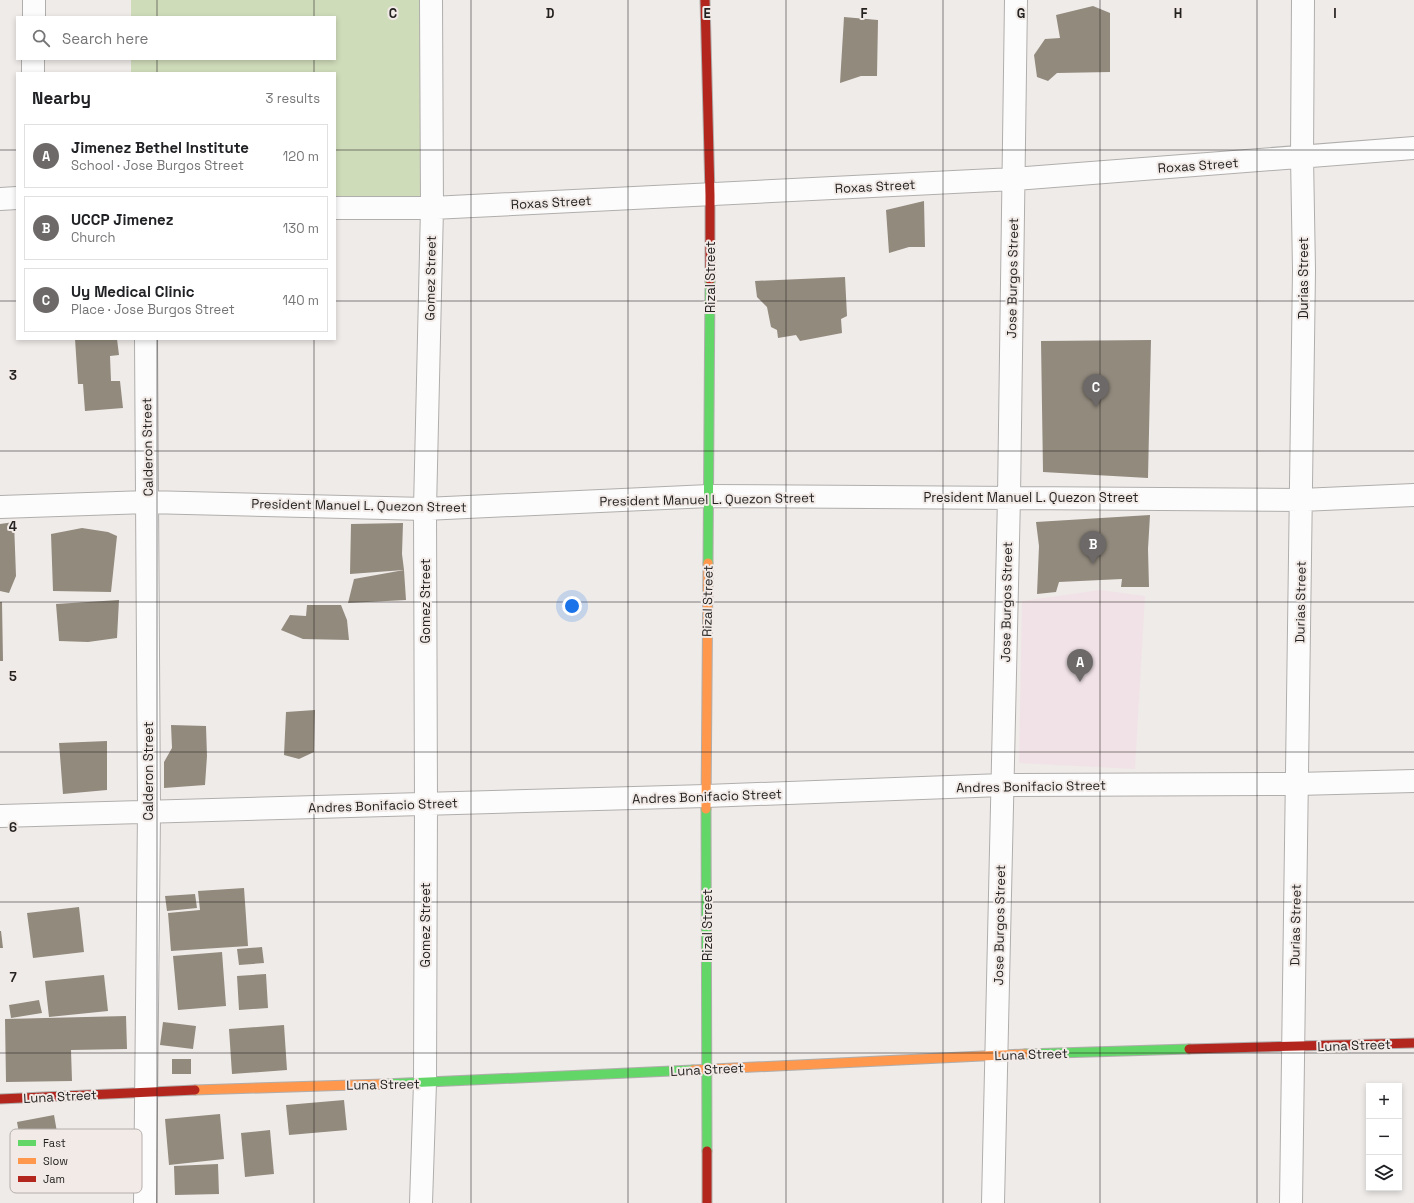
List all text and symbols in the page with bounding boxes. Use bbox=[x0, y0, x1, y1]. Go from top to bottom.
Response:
text: C bbox=[389, 5, 397, 22]
text: D bbox=[546, 5, 555, 22]
text: E bbox=[703, 5, 711, 22]
text: F bbox=[861, 5, 868, 22]
text: G bbox=[1017, 5, 1025, 22]
text: H bbox=[1174, 5, 1182, 22]
text: I bbox=[1333, 5, 1337, 22]
search box bbox=[16, 16, 336, 60]
icon: search bbox=[30, 27, 52, 49]
text: Search here bbox=[62, 29, 148, 48]
text: Nearby bbox=[32, 87, 91, 109]
text: 3 results bbox=[266, 90, 320, 107]
text: Jimenez Bethel Institute bbox=[71, 138, 249, 157]
text: A bbox=[42, 148, 50, 165]
text: 120 m bbox=[283, 148, 319, 165]
street label: Roxas Street bbox=[1157, 154, 1239, 177]
text: School · Jose Burgos Street bbox=[71, 157, 244, 174]
street label: Roxas Street bbox=[834, 176, 916, 197]
street label: Roxas Street bbox=[510, 192, 592, 213]
text: UCCP Jimenez bbox=[71, 210, 173, 229]
street label: Jose Burgos Street bbox=[1003, 217, 1022, 339]
text: B bbox=[42, 220, 50, 237]
text: 130 m bbox=[283, 220, 319, 237]
text: Church bbox=[71, 229, 116, 246]
street label: Gomez Street bbox=[421, 235, 440, 321]
street label: Durias Street bbox=[1295, 237, 1312, 319]
street label: Rizal Street bbox=[702, 241, 719, 313]
text: Uy Medical Clinic bbox=[71, 282, 195, 301]
text: C bbox=[42, 292, 50, 309]
text: 140 m bbox=[283, 292, 319, 309]
text: Place · Jose Burgos Street bbox=[71, 301, 235, 318]
text: 3 bbox=[9, 367, 17, 384]
pin: C bbox=[1083, 374, 1109, 407]
street label: Calderon Street bbox=[138, 397, 157, 497]
street label: President Manuel L. Quezon Street bbox=[599, 489, 815, 510]
street label: President Manuel L. Quezon Street bbox=[923, 489, 1139, 506]
street label: President Manuel L. Quezon Street bbox=[251, 495, 467, 516]
text: 4 bbox=[9, 518, 17, 535]
pin: B bbox=[1080, 531, 1106, 564]
street label: Jose Burgos Street bbox=[997, 541, 1016, 663]
street label: Gomez Street bbox=[417, 558, 434, 644]
street label: Durias Street bbox=[1291, 561, 1310, 643]
street label: Rizal Street bbox=[698, 565, 717, 637]
your location bbox=[562, 596, 582, 616]
pin: A bbox=[1067, 649, 1093, 682]
text: 5 bbox=[9, 668, 17, 685]
street label: Calderon Street bbox=[140, 722, 157, 820]
street label: Andres Bonifacio Street bbox=[956, 777, 1106, 796]
street label: Andres Bonifacio Street bbox=[632, 785, 782, 808]
street label: Andres Bonifacio Street bbox=[308, 794, 458, 817]
text: 6 bbox=[9, 819, 17, 836]
street label: Jose Burgos Street bbox=[990, 864, 1009, 986]
street label: Gomez Street bbox=[417, 882, 434, 968]
street label: Durias Street bbox=[1286, 884, 1305, 966]
street label: Rizal Street bbox=[699, 889, 716, 961]
text: 7 bbox=[9, 969, 17, 986]
street label: Luna Street bbox=[1317, 1036, 1391, 1055]
street label: Luna Street bbox=[994, 1045, 1068, 1064]
street label: Luna Street bbox=[670, 1059, 744, 1080]
street label: Luna Street bbox=[346, 1075, 420, 1094]
map controls bbox=[1366, 1083, 1402, 1191]
button: + bbox=[1366, 1083, 1402, 1119]
street label: Luna Street bbox=[23, 1086, 97, 1107]
button: − bbox=[1366, 1119, 1402, 1155]
legend bbox=[10, 1129, 142, 1193]
text: Fast bbox=[43, 1136, 66, 1150]
text: Slow bbox=[43, 1154, 68, 1168]
button: layers bbox=[1366, 1155, 1402, 1191]
text: Jam bbox=[43, 1172, 65, 1186]

